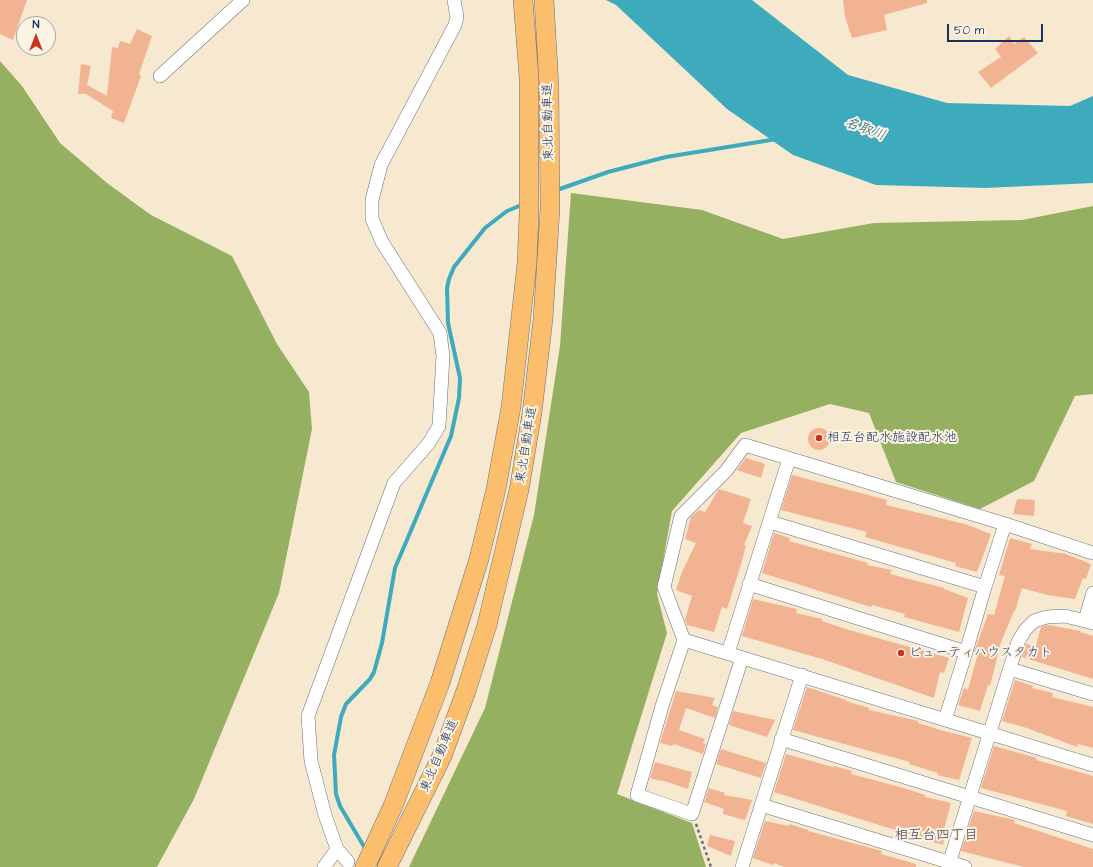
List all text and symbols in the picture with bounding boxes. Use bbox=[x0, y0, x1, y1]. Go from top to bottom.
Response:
north arrow bbox=[16, 16, 56, 56]
scale bar bbox=[949, 16, 1045, 42]
text: N bbox=[33, 17, 39, 32]
text: 50 m bbox=[954, 22, 984, 39]
street label: 東北自動車道 bbox=[541, 83, 557, 161]
water label: 名取川 bbox=[842, 115, 888, 145]
street label: 東北自動車道 bbox=[513, 405, 541, 485]
place label: 相互台配水施設配水池 bbox=[827, 430, 957, 446]
marker: 相互台配水施設配水池 bbox=[814, 433, 824, 443]
place label: ビューティハウスタカト bbox=[909, 645, 1052, 661]
marker: ビューティハウスタカト bbox=[896, 648, 906, 658]
street label: 東北自動車道 bbox=[418, 717, 462, 795]
district label: 相互台四丁目 bbox=[894, 828, 978, 844]

